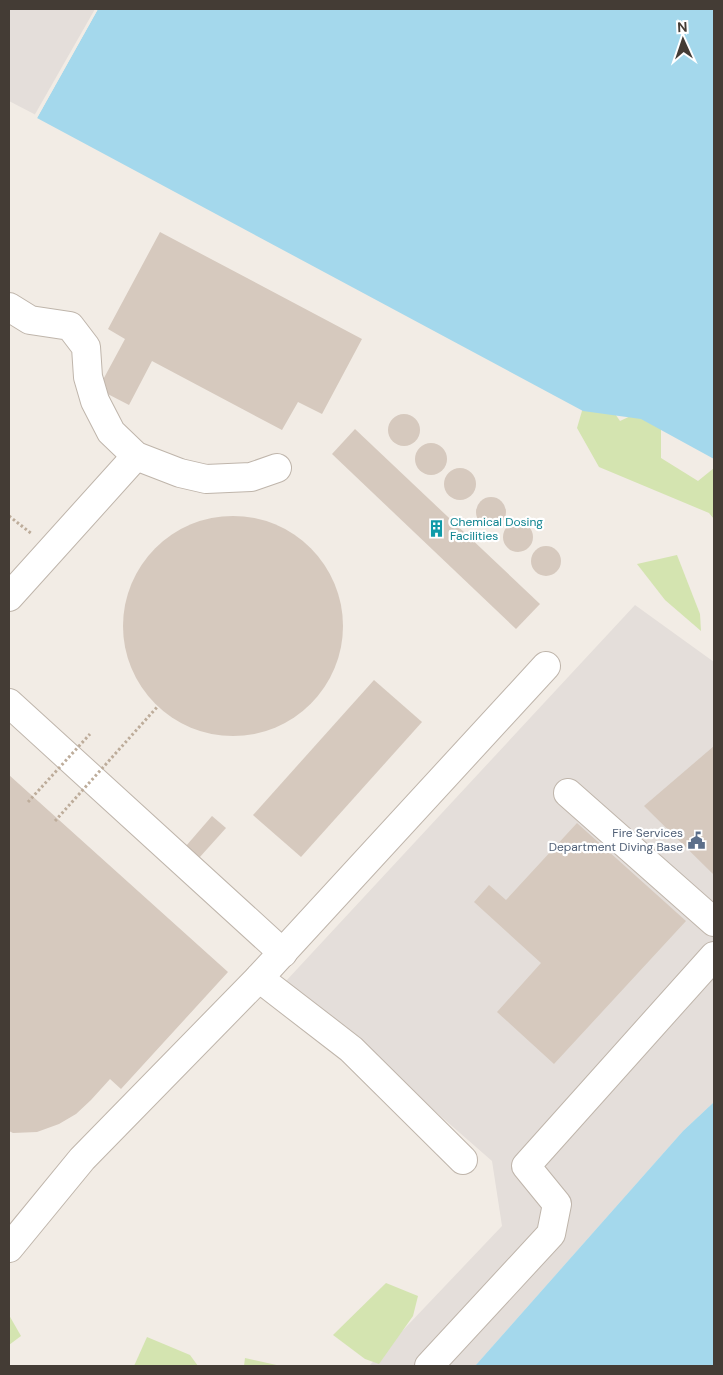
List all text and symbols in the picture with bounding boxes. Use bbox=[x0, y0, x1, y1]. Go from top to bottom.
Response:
north arrow bbox=[658, 15, 708, 65]
text: N bbox=[677, 18, 688, 36]
place label: Chemical Dosing Facilities bbox=[450, 514, 543, 544]
building icon: Chemical Dosing Facilities bbox=[426, 519, 446, 539]
place label: Fire Services Department Diving Base bbox=[549, 825, 683, 855]
public building icon: Fire Services Department Diving Base bbox=[687, 830, 707, 850]

